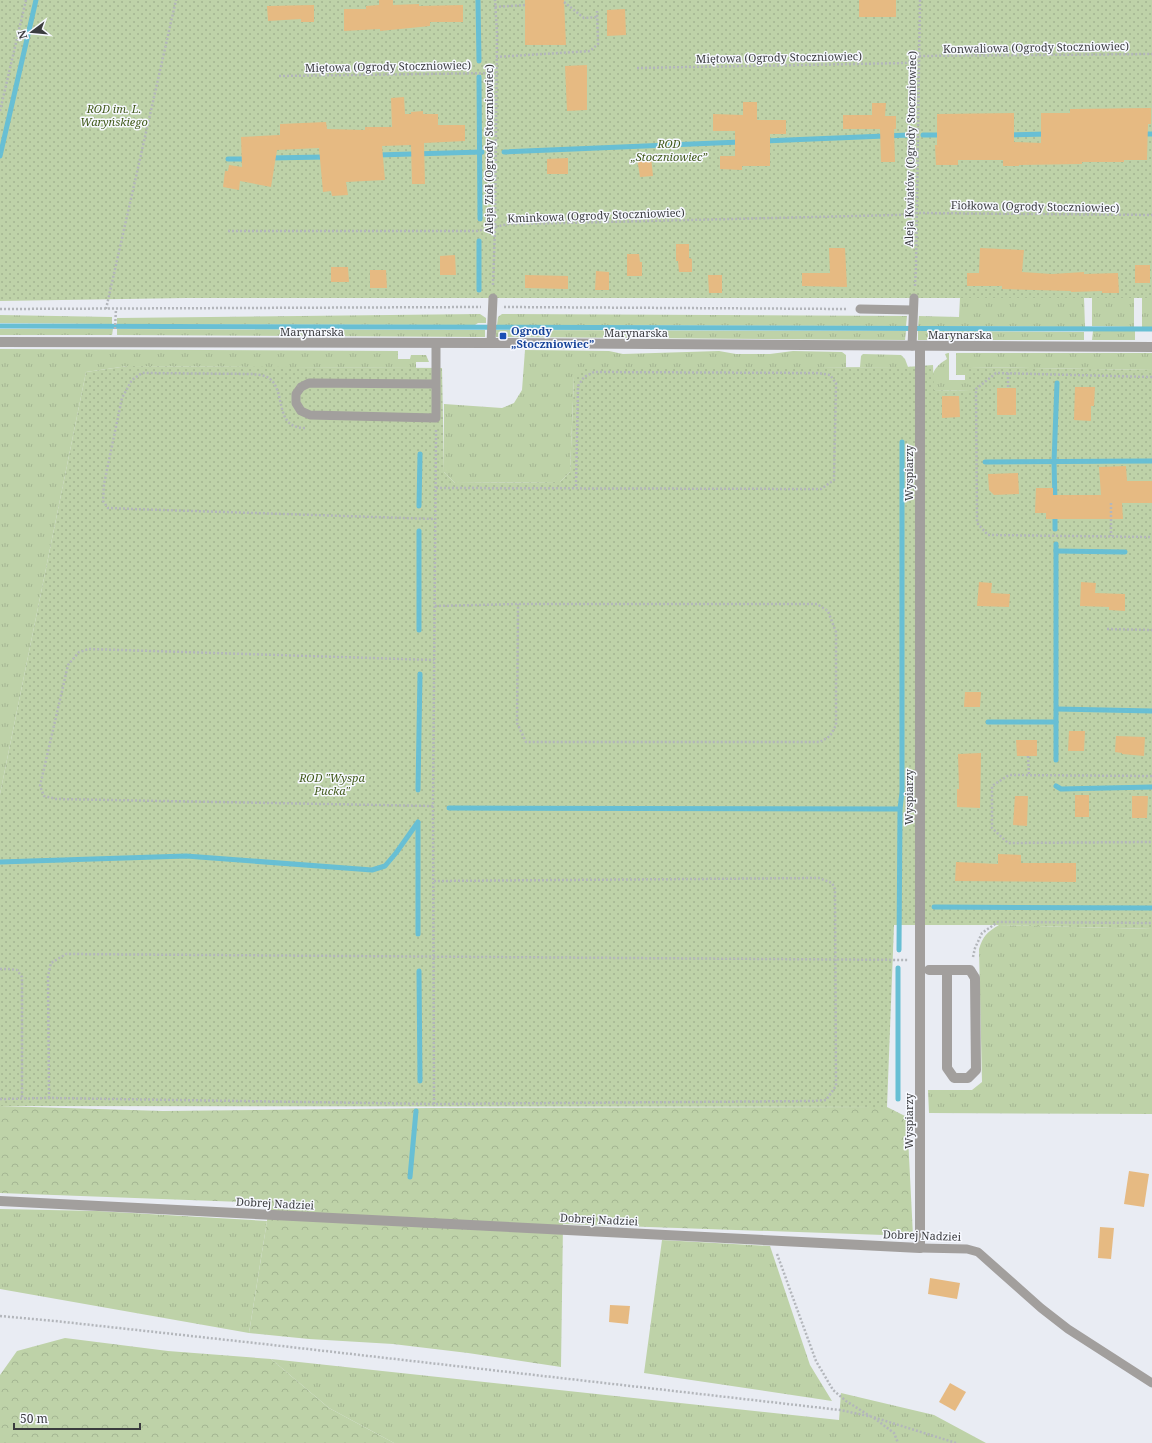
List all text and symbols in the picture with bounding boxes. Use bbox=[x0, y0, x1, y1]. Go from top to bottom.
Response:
north arrow bbox=[12, 12, 52, 52]
text: N bbox=[13, 28, 30, 41]
street label: Konwaliowa (Ogrody Stoczniowiec) bbox=[943, 38, 1129, 56]
street label: Miętowa (Ogrody Stoczniowiec) bbox=[696, 48, 862, 66]
street label: Aleja Kwiatów (Ogrody Stoczniowiec) bbox=[901, 51, 919, 247]
street label: Miętowa (Ogrody Stoczniowiec) bbox=[305, 57, 471, 75]
street label: Aleja Ziół (Ogrody Stoczniowiec) bbox=[481, 64, 496, 234]
park label: ROD im. L. Waryńskiego bbox=[80, 101, 148, 129]
park label: ROD „Stoczniowiec” bbox=[630, 136, 708, 164]
street label: Fiołkowa (Ogrody Stoczniowiec) bbox=[951, 197, 1120, 215]
street label: Kminkowa (Ogrody Stoczniowiec) bbox=[507, 204, 685, 226]
place label: Ogrody „Stoczniowiec” bbox=[511, 323, 594, 351]
street label: Marynarska bbox=[280, 324, 344, 339]
street label: Marynarska bbox=[604, 325, 668, 340]
street label: Marynarska bbox=[928, 327, 992, 342]
marker: Ogrody „Stoczniowiec” bbox=[498, 331, 508, 341]
street label: Wyspiarzy bbox=[901, 444, 916, 501]
street label: Wyspiarzy bbox=[901, 768, 916, 825]
park label: ROD "Wyspa Pucka" bbox=[298, 770, 365, 798]
street label: Wyspiarzy bbox=[901, 1092, 916, 1149]
street label: Dobrej Nadziei bbox=[236, 1193, 315, 1213]
street label: Dobrej Nadziei bbox=[560, 1209, 639, 1229]
street label: Dobrej Nadziei bbox=[883, 1226, 962, 1244]
scale bar bbox=[14, 1405, 140, 1431]
text: 50 m bbox=[20, 1410, 48, 1427]

